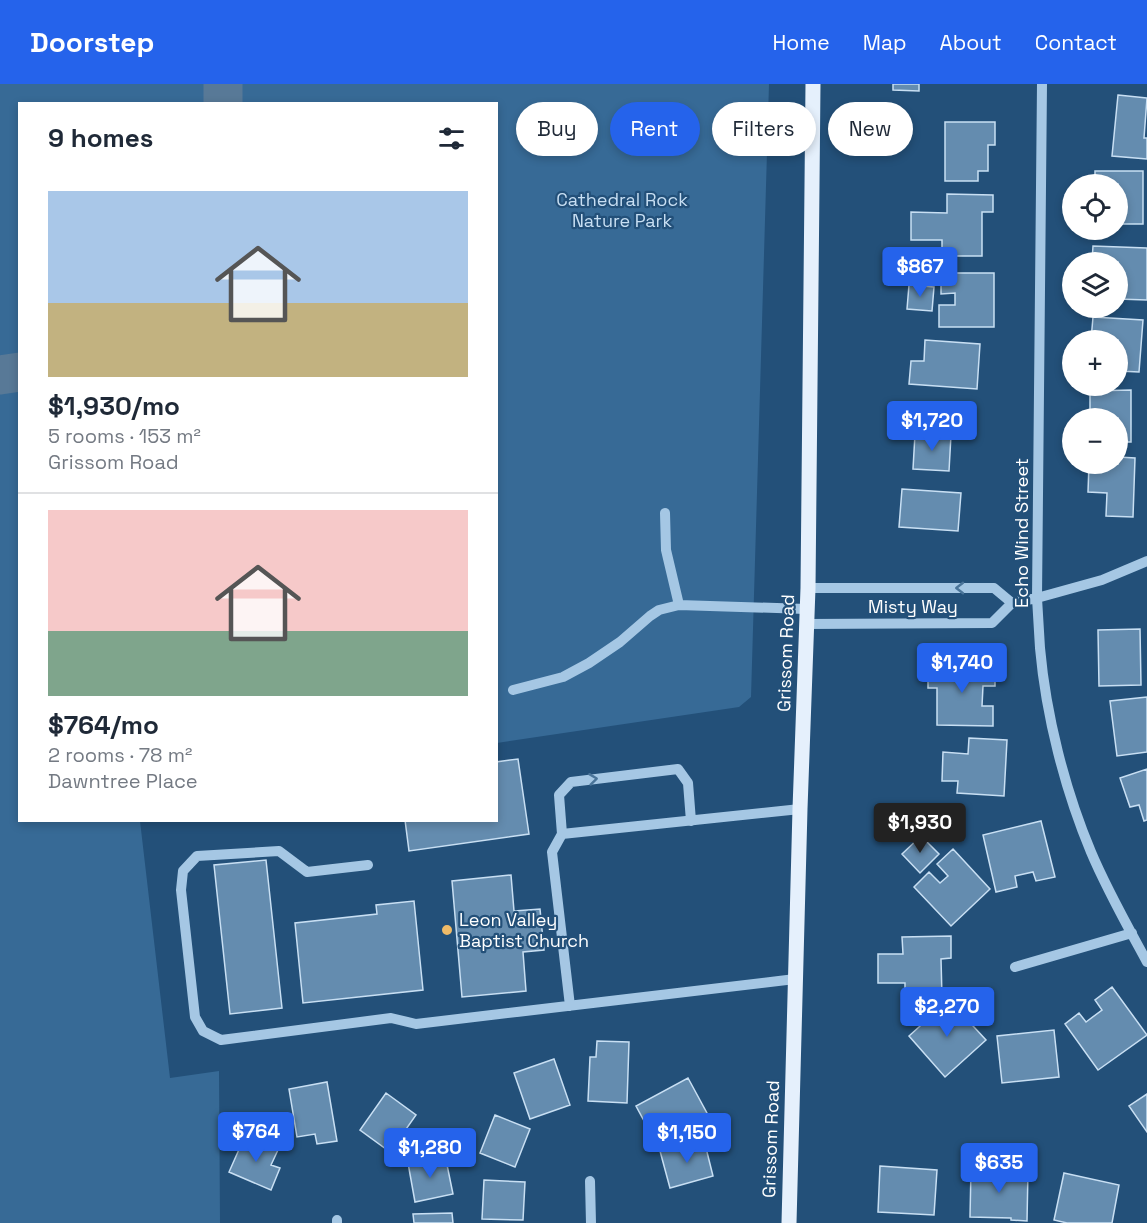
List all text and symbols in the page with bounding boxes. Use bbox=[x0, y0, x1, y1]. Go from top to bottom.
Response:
text: Doorstep bbox=[30, 24, 154, 60]
text: Home bbox=[772, 29, 830, 56]
text: Map bbox=[863, 29, 907, 56]
text: About bbox=[940, 29, 1002, 56]
text: Contact bbox=[1035, 29, 1117, 56]
chip: Buy bbox=[516, 102, 598, 156]
chip: Rent bbox=[610, 102, 700, 156]
chip: Filters bbox=[712, 102, 816, 156]
chip: New bbox=[828, 102, 913, 156]
text: 9 homes bbox=[48, 121, 153, 155]
icon: filters bbox=[435, 122, 468, 155]
map controls bbox=[1062, 174, 1128, 474]
button: locate bbox=[1062, 174, 1128, 240]
park label: Cathedral Rock Nature Park bbox=[556, 188, 688, 232]
icon: home bbox=[204, 230, 312, 338]
pin: $867 bbox=[884, 247, 956, 298]
button: layers bbox=[1062, 252, 1128, 318]
text: $867 bbox=[896, 253, 944, 279]
button: + bbox=[1062, 330, 1128, 396]
text: $1,930/mo bbox=[48, 389, 180, 423]
pin: $1,720 bbox=[883, 401, 981, 452]
text: $1,720 bbox=[901, 407, 963, 433]
button: − bbox=[1062, 408, 1128, 474]
text: 5 rooms · 153 m² bbox=[48, 423, 201, 449]
text: Grissom Road bbox=[48, 449, 179, 475]
street label: Echo Wind Street bbox=[1010, 458, 1033, 608]
icon: home bbox=[204, 549, 312, 657]
one-way arrow bbox=[955, 582, 964, 594]
street label: Grissom Road bbox=[772, 594, 799, 712]
street label: Misty Way bbox=[868, 595, 958, 618]
pin: $1,740 bbox=[913, 643, 1011, 694]
text: $1,740 bbox=[931, 649, 993, 675]
text: $764/mo bbox=[48, 708, 159, 742]
text: 2 rooms · 78 m² bbox=[48, 742, 192, 768]
text: Dawntree Place bbox=[48, 768, 198, 794]
one-way arrow bbox=[588, 773, 597, 786]
pin: $1,930 bbox=[871, 803, 969, 854]
text: $1,930 bbox=[888, 809, 952, 835]
place label: Leon Valley Baptist Church bbox=[459, 908, 589, 952]
marker: Leon Valley Baptist Church bbox=[440, 923, 454, 937]
pin: $2,270 bbox=[898, 987, 996, 1038]
text: $2,270 bbox=[914, 993, 980, 1019]
street label: Grissom Road bbox=[757, 1080, 784, 1198]
pin: $764 bbox=[220, 1112, 292, 1163]
pin: $1,150 bbox=[638, 1113, 736, 1164]
text: $764 bbox=[232, 1118, 280, 1144]
text: $1,150 bbox=[657, 1119, 717, 1145]
pin: $1,280 bbox=[381, 1128, 479, 1179]
text: $1,280 bbox=[398, 1134, 462, 1160]
pin: $635 bbox=[963, 1143, 1035, 1194]
text: $635 bbox=[975, 1149, 1023, 1175]

